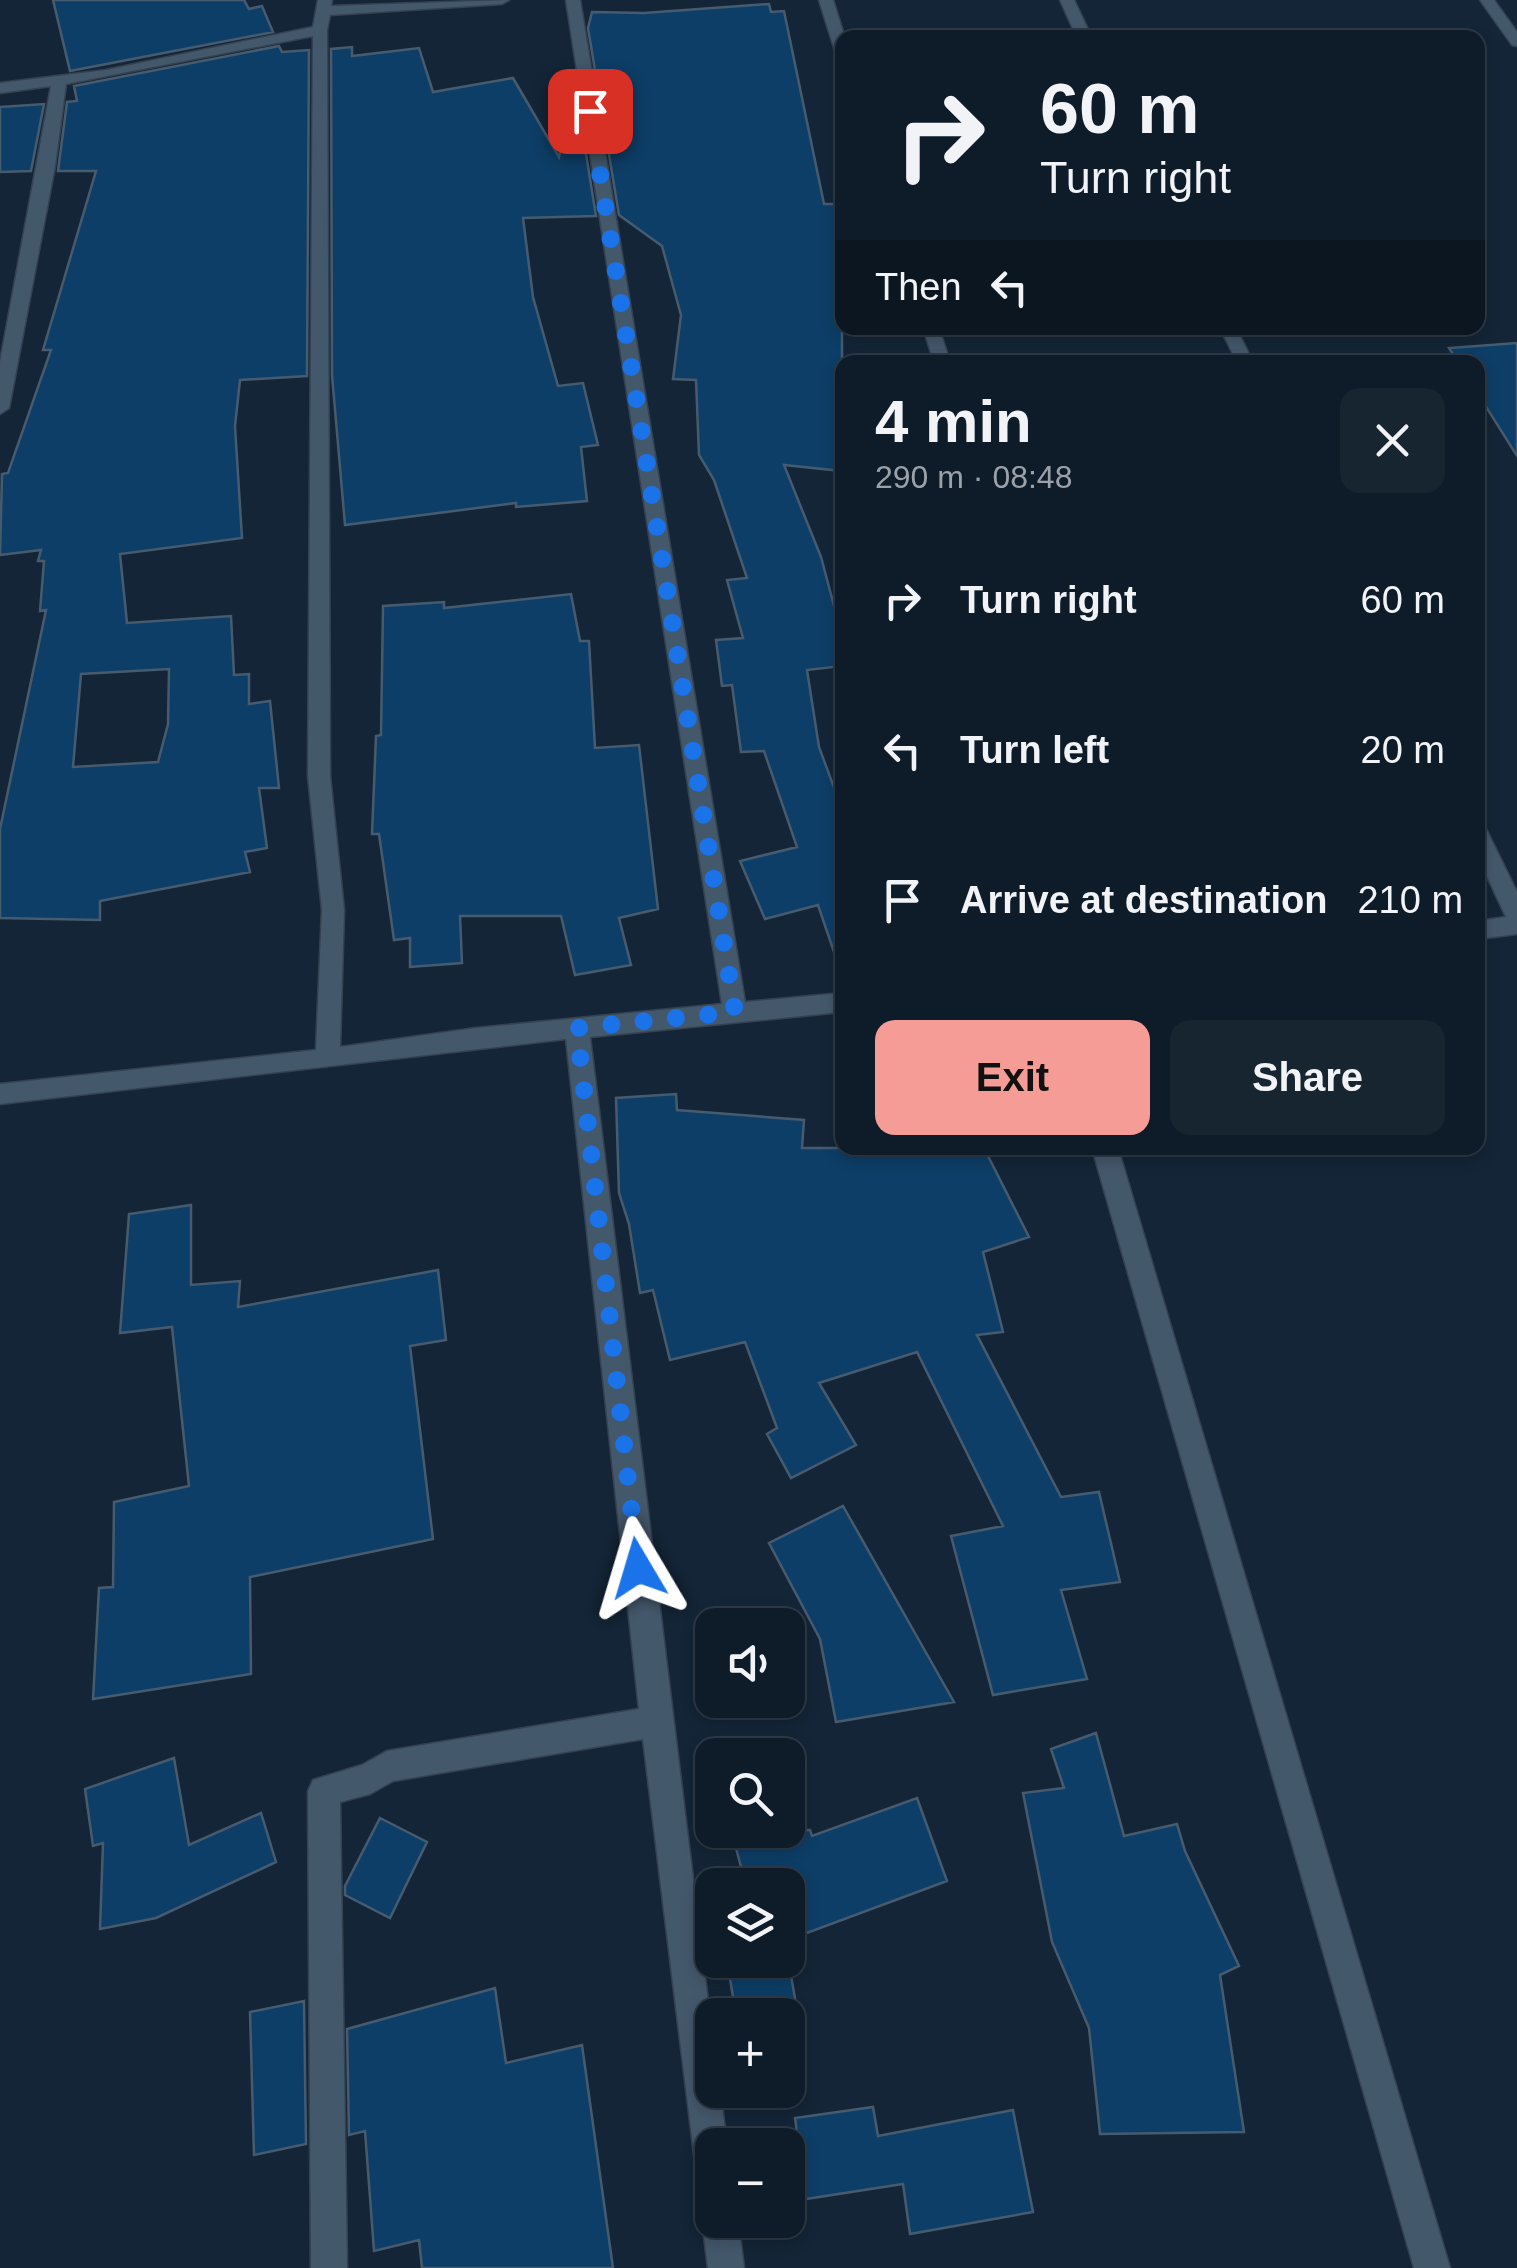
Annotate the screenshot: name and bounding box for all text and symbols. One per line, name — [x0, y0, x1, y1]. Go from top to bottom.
pin — [548, 69, 633, 154]
icon: right — [875, 70, 1005, 200]
text: 60 m — [1040, 70, 1200, 148]
icon: arrive — [563, 84, 618, 139]
text: Turn right — [1040, 152, 1231, 203]
icon: left — [982, 260, 1037, 315]
text: Then — [875, 266, 962, 308]
text: 4 min — [875, 388, 1032, 455]
button: close — [1340, 388, 1445, 493]
text: 290 m · 08:48 — [875, 459, 1072, 495]
icon: right — [875, 573, 930, 628]
text: Turn right — [960, 579, 1137, 621]
text: 60 m — [1361, 579, 1445, 621]
icon: left — [875, 723, 930, 778]
text: Turn left — [960, 729, 1109, 771]
text: 20 m — [1361, 729, 1445, 771]
icon: arrive — [875, 873, 930, 928]
text: Arrive at destination — [960, 879, 1327, 921]
text: 210 m — [1357, 879, 1463, 921]
button: Exit — [875, 1020, 1150, 1135]
button: Share — [1170, 1020, 1445, 1135]
position arrow — [586, 1516, 690, 1620]
map controls — [695, 1608, 805, 2238]
button: sound — [695, 1608, 805, 1718]
button: search — [695, 1738, 805, 1848]
button: layers — [695, 1868, 805, 1978]
button: + — [695, 1998, 805, 2108]
button: − — [695, 2128, 805, 2238]

